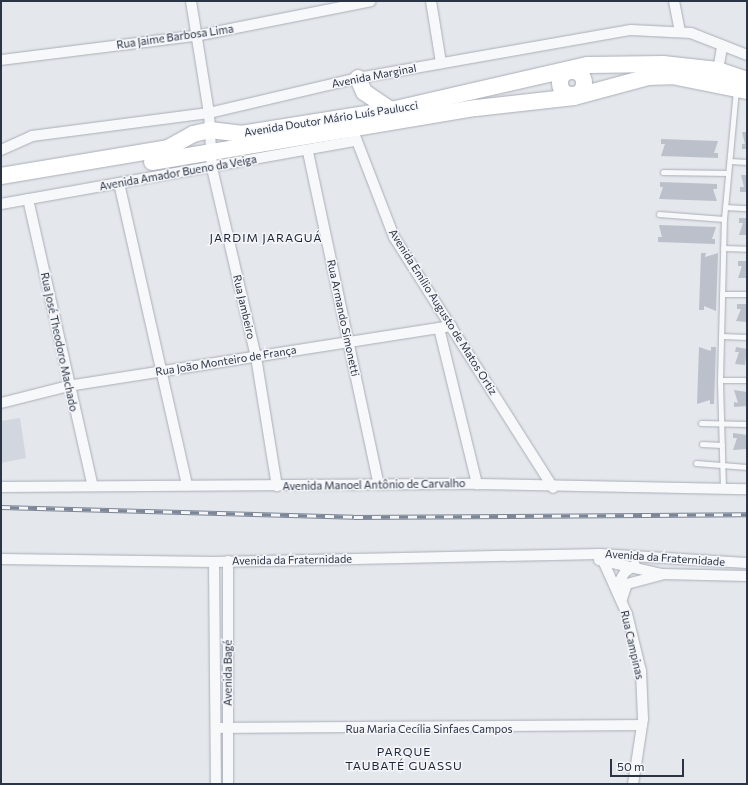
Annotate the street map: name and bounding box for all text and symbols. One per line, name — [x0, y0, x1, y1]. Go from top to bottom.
street label: Rua Jaime Barbosa Lima — [116, 22, 234, 52]
street label: Avenida Marginal — [331, 61, 417, 91]
street label: Avenida Doutor Mário Luís Paulucci — [243, 99, 419, 139]
street label: Avenida Amador Bueno da Veiga — [98, 153, 258, 193]
street label: Avenida Emílio Augusto de Matos Ortiz — [386, 226, 500, 398]
district label: JARDIM JARAGUÁ — [209, 231, 323, 245]
street label: Rua Armando Simonetti — [324, 258, 362, 378]
street label: Rua José Theodoro Machado — [38, 271, 80, 413]
street label: Rua Jambeiro — [230, 273, 258, 341]
street label: Rua João Monteiro de França — [154, 343, 298, 379]
street label: Avenida Manoel Antônio de Carvalho — [282, 477, 466, 493]
street label: Avenida da Fraternidade — [605, 547, 725, 569]
street label: Avenida da Fraternidade — [232, 552, 352, 568]
street label: Rua Campinas — [618, 609, 646, 681]
street label: Avenida Bagé — [221, 640, 235, 706]
street label: Rua Maria Cecília Sinfaes Campos — [345, 722, 513, 736]
district label: PARQUE TAUBATÉ GUASSU — [345, 745, 463, 773]
scale bar — [612, 751, 686, 777]
text: 50 m — [617, 759, 645, 773]

